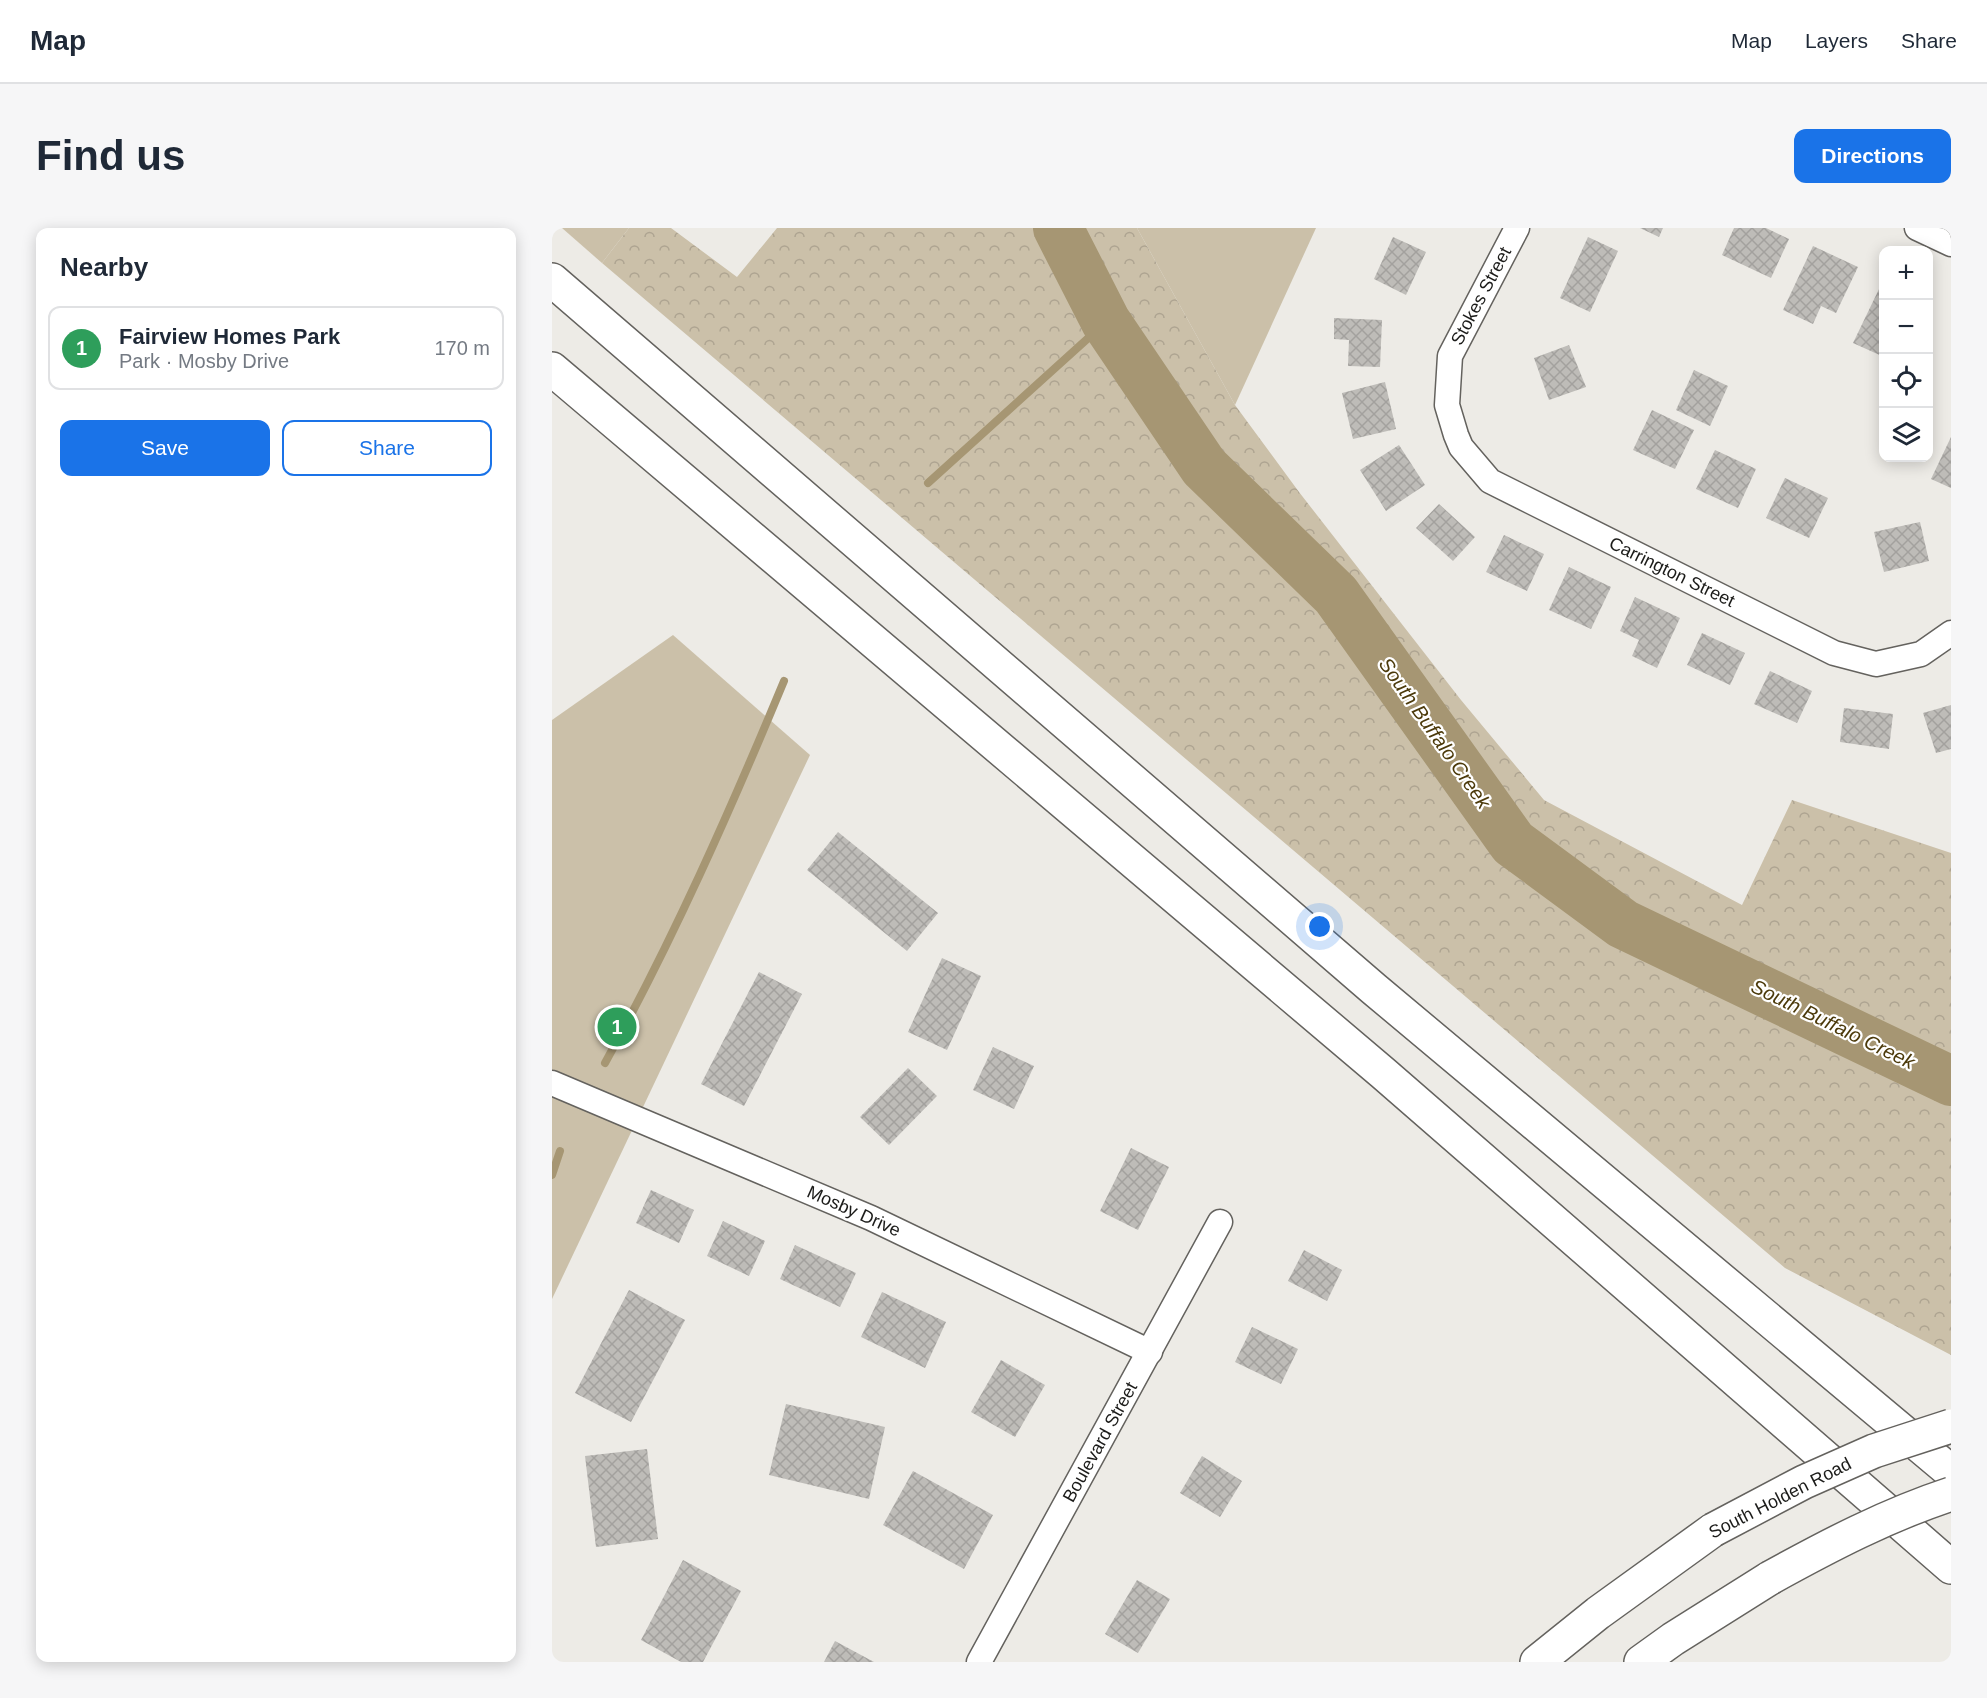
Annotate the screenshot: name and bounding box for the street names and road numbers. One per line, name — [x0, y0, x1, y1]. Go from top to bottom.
street label: Stokes Street — [1447, 244, 1515, 348]
street label: Carrington Street — [1606, 533, 1738, 611]
street label: Mosby Drive — [804, 1182, 904, 1240]
street label: Boulevard Street — [1059, 1379, 1141, 1505]
street label: South Holden Road — [1705, 1453, 1855, 1543]

